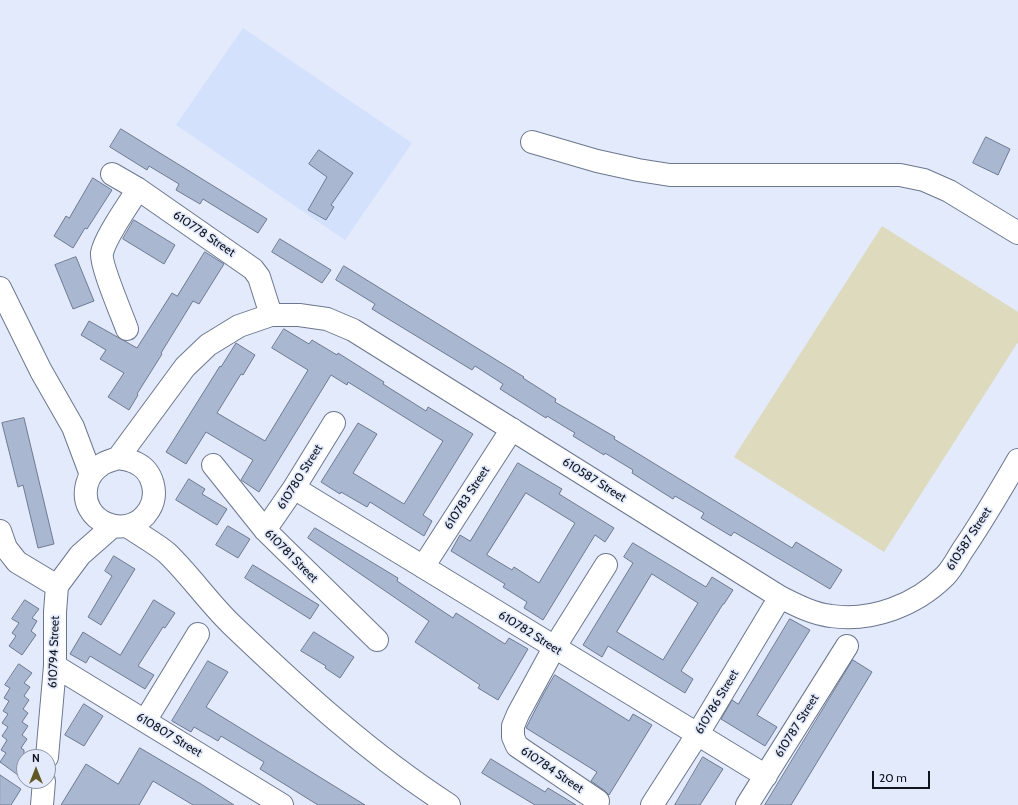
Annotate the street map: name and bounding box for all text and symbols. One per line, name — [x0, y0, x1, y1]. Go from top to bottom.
street label: 610778 Street — [170, 208, 238, 260]
street label: 610780 Street — [274, 442, 326, 512]
street label: 610587 Street — [560, 455, 628, 505]
street label: 610783 Street — [441, 464, 493, 532]
street label: 610587 Street — [943, 505, 995, 573]
street label: 610781 Street — [261, 526, 321, 586]
street label: 610782 Street — [496, 608, 564, 658]
street label: 610794 Street — [46, 616, 62, 688]
street label: 610786 Street — [692, 667, 742, 737]
street label: 610787 Street — [772, 692, 822, 760]
street label: 610807 Street — [134, 710, 204, 760]
street label: 610784 Street — [518, 744, 586, 796]
north arrow — [16, 749, 56, 789]
text: N — [32, 751, 40, 765]
scale bar — [874, 763, 932, 789]
text: 20 m — [879, 770, 907, 785]

